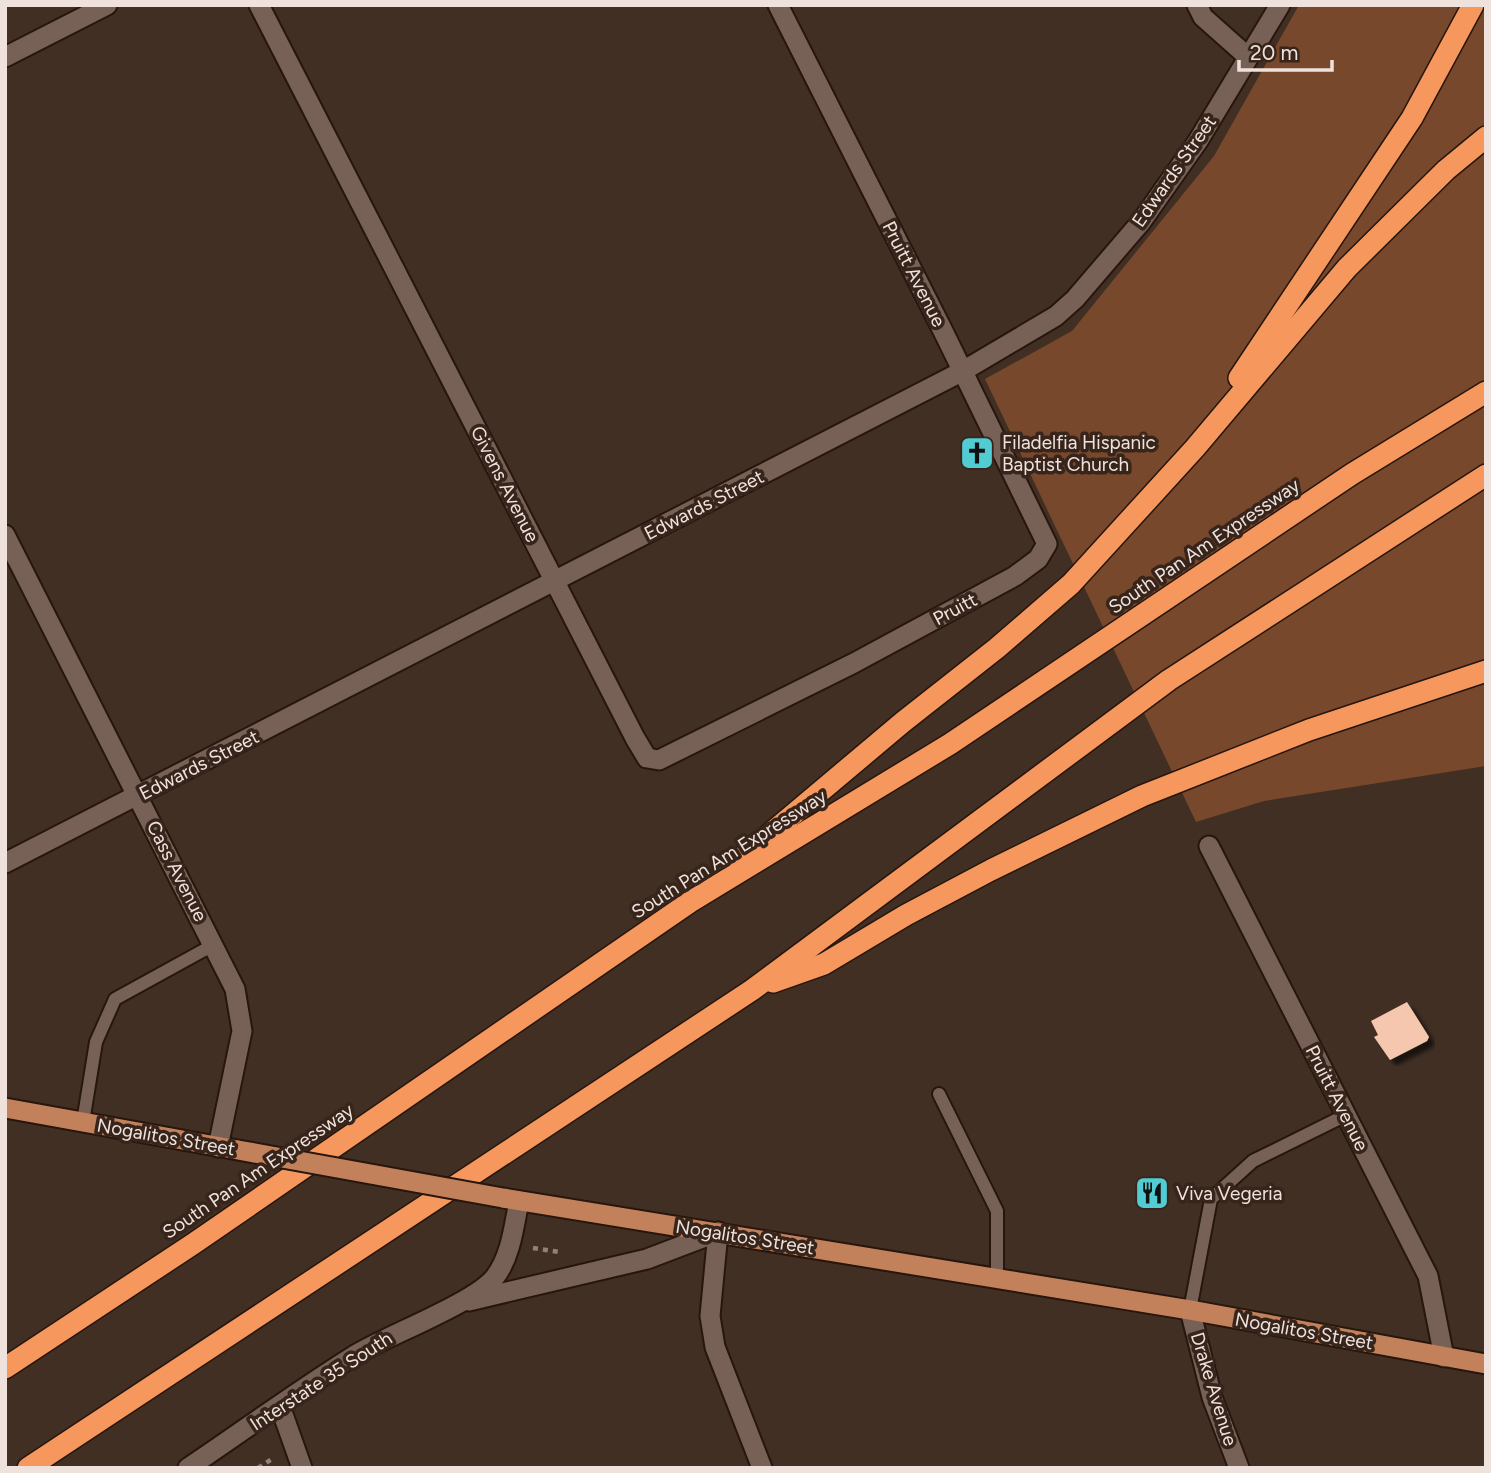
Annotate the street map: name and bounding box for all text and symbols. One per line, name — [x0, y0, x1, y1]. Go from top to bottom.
scale bar — [1239, 28, 1332, 72]
text: 20 m — [1250, 40, 1298, 65]
street label: Edwards Street — [1127, 111, 1221, 231]
street label: Pruitt Avenue — [877, 217, 951, 331]
street label: Givens Avenue — [466, 422, 544, 546]
place label: Filadelfia Hispanic Baptist Church — [1002, 431, 1156, 476]
church icon: Filadelfia Hispanic Baptist Church — [958, 434, 996, 472]
street label: Edwards Street — [640, 465, 768, 545]
street label: South Pan Am Expressway — [1104, 473, 1304, 619]
street label: Pruitt — [929, 588, 981, 630]
street label: Edwards Street — [135, 725, 263, 805]
street label: South Pan Am Expressway — [627, 784, 831, 924]
street label: Cass Avenue — [142, 817, 212, 925]
street label: Pruitt Avenue — [1300, 1041, 1374, 1155]
street label: South Pan Am Expressway — [158, 1098, 358, 1244]
street label: Nogalitos Street — [95, 1114, 237, 1160]
restaurant icon: Viva Vegeria — [1133, 1174, 1171, 1212]
place label: Viva Vegeria — [1176, 1182, 1282, 1205]
street label: Nogalitos Street — [674, 1215, 816, 1259]
street label: Nogalitos Street — [1233, 1308, 1375, 1354]
street label: Interstate 35 South — [246, 1327, 396, 1435]
street label: Drake Avenue — [1186, 1329, 1242, 1449]

